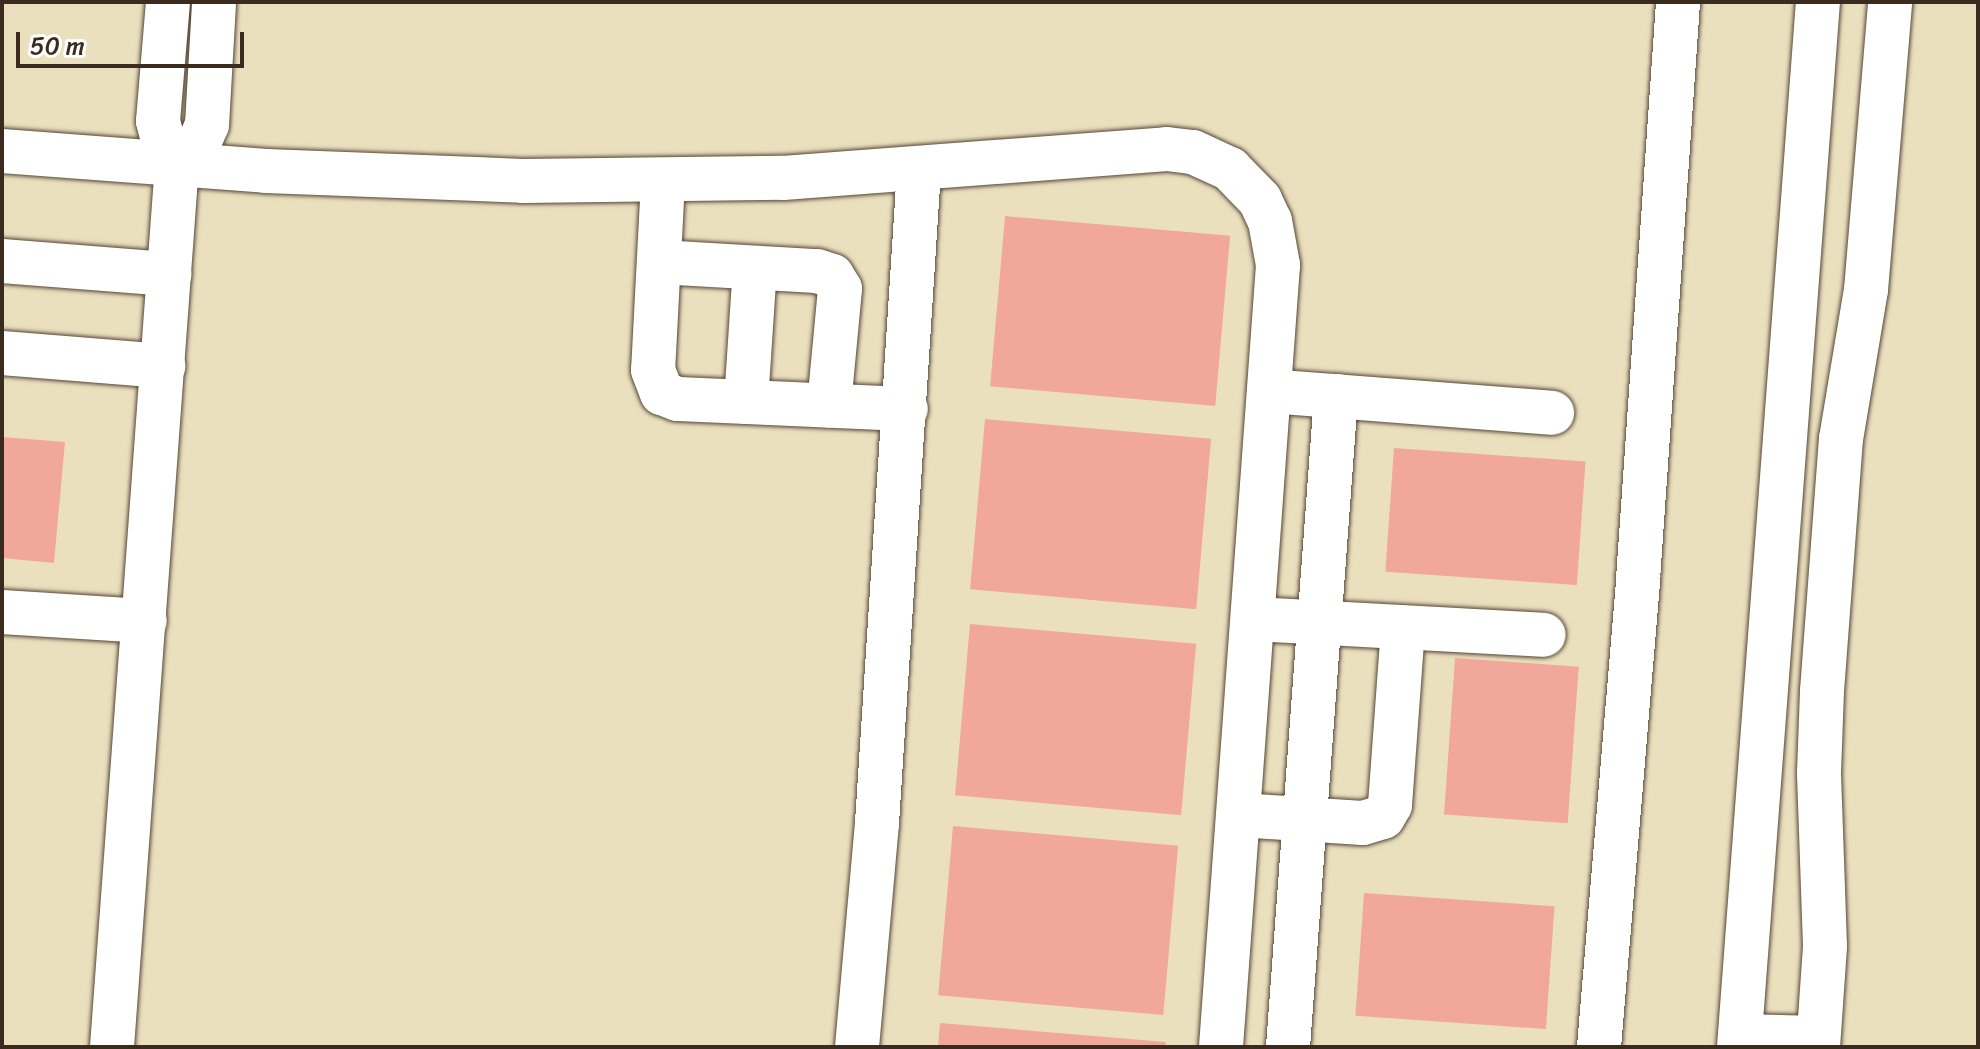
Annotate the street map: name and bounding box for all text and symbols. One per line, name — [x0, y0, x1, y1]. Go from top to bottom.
scale bar — [20, 16, 248, 66]
text: 50 m — [30, 25, 85, 67]

